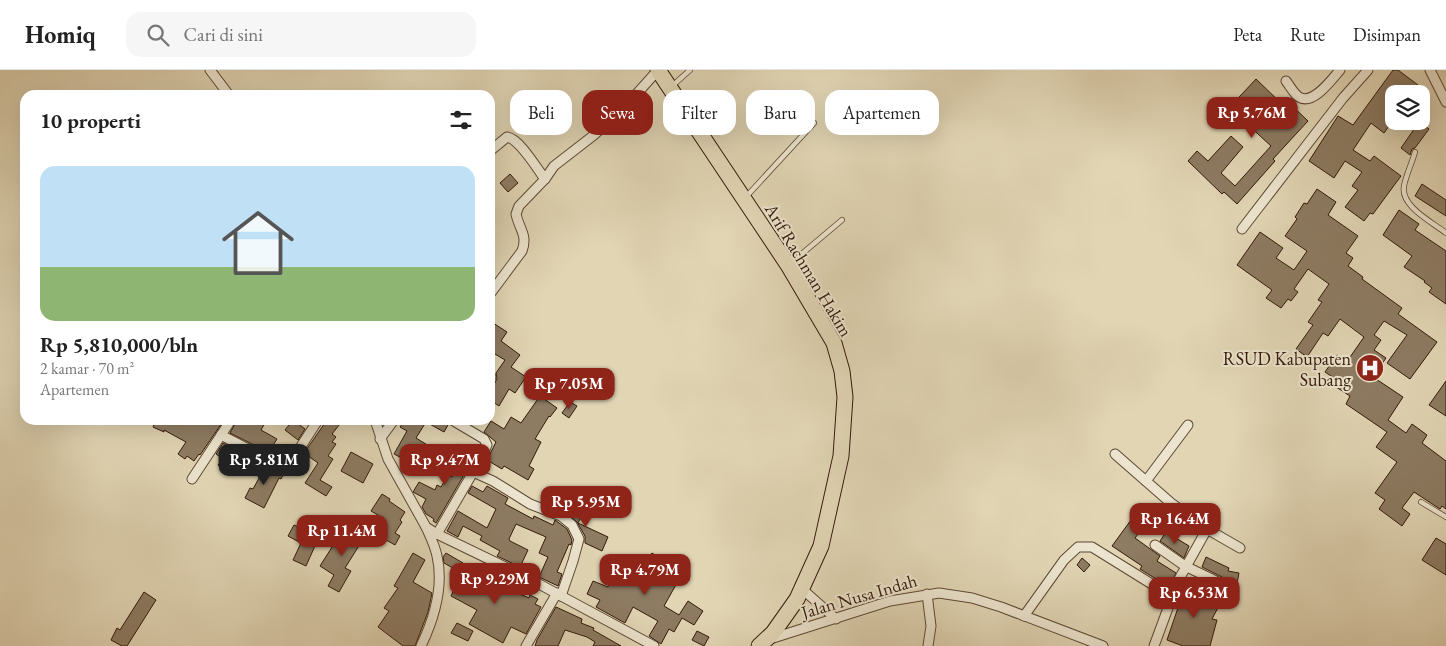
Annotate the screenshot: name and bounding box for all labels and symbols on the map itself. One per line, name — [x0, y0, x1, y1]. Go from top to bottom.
pin: Rp 5.76M — [1200, 97, 1304, 139]
street label: Arif Rachman Hakim — [760, 198, 858, 341]
place label: RSUD Kabupaten Subang — [1223, 347, 1351, 391]
hospital icon: RSUD Kabupaten Subang — [1355, 353, 1385, 383]
pin: Rp 7.05M — [517, 368, 621, 410]
pin: Rp 5.81M — [212, 444, 316, 486]
pin: Rp 9.47M — [393, 444, 497, 486]
pin: Rp 5.95M — [534, 486, 638, 528]
pin: Rp 16.4M — [1123, 502, 1227, 545]
pin: Rp 11.4M — [290, 514, 394, 557]
pin: Rp 4.79M — [593, 554, 697, 596]
pin: Rp 9.29M — [443, 562, 547, 605]
street label: Jalan Nusa Indah — [797, 568, 920, 624]
pin: Rp 6.53M — [1142, 576, 1246, 619]

